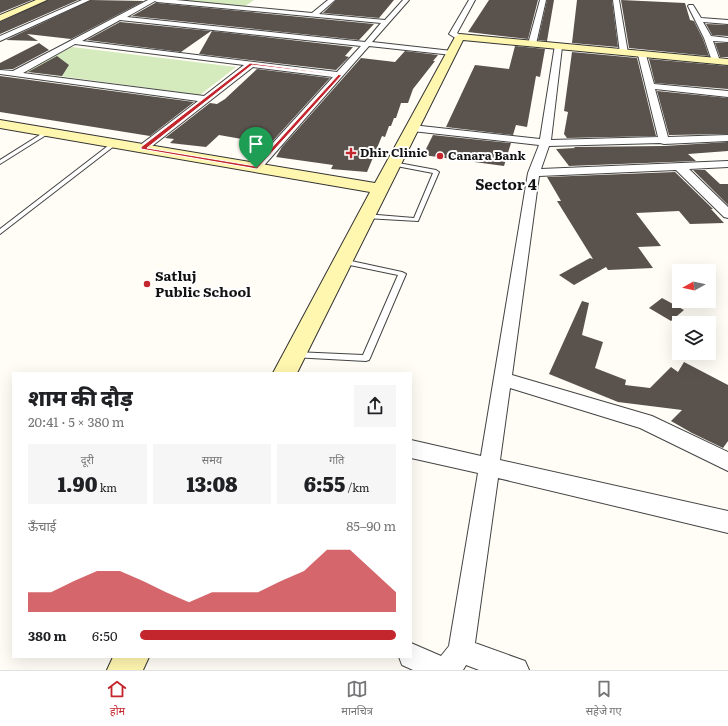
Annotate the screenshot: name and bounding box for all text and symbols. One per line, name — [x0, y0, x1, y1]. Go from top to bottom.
pin — [239, 127, 273, 168]
icon: arrive — [245, 133, 267, 155]
place label: Dhir Clinic — [360, 143, 428, 161]
place label: Canara Bank — [448, 146, 527, 164]
marker: Dhir Clinic — [345, 147, 357, 159]
marker: Canara Bank — [435, 151, 445, 161]
district label: Sector 4 — [475, 172, 537, 195]
north arrow — [672, 264, 716, 308]
map controls — [672, 264, 716, 360]
place label: Satluj Public School — [155, 265, 251, 301]
marker: Satluj Public School — [142, 279, 152, 289]
button: layers — [672, 316, 716, 360]
text: शाम की दौड़ — [28, 380, 133, 413]
button: share — [354, 385, 396, 427]
text: 20:41 · 5 × 380 m — [28, 412, 124, 431]
text: दूरी — [81, 451, 94, 467]
text: समय — [202, 451, 222, 467]
text: गति — [329, 451, 344, 467]
text: 1.90 — [58, 468, 97, 498]
text: 13:08 — [186, 468, 238, 498]
text: 6:55 — [304, 468, 345, 498]
text: km — [97, 479, 117, 495]
text: /km — [345, 479, 369, 495]
text: ऊँचाई — [28, 516, 56, 535]
text: 85–90 m — [346, 516, 396, 535]
text: 380 m — [28, 626, 66, 645]
text: 6:50 — [92, 626, 117, 645]
tab: होम — [106, 678, 128, 719]
tab: मानचित्र — [341, 678, 373, 719]
tab: सहेजे गए — [586, 678, 622, 719]

